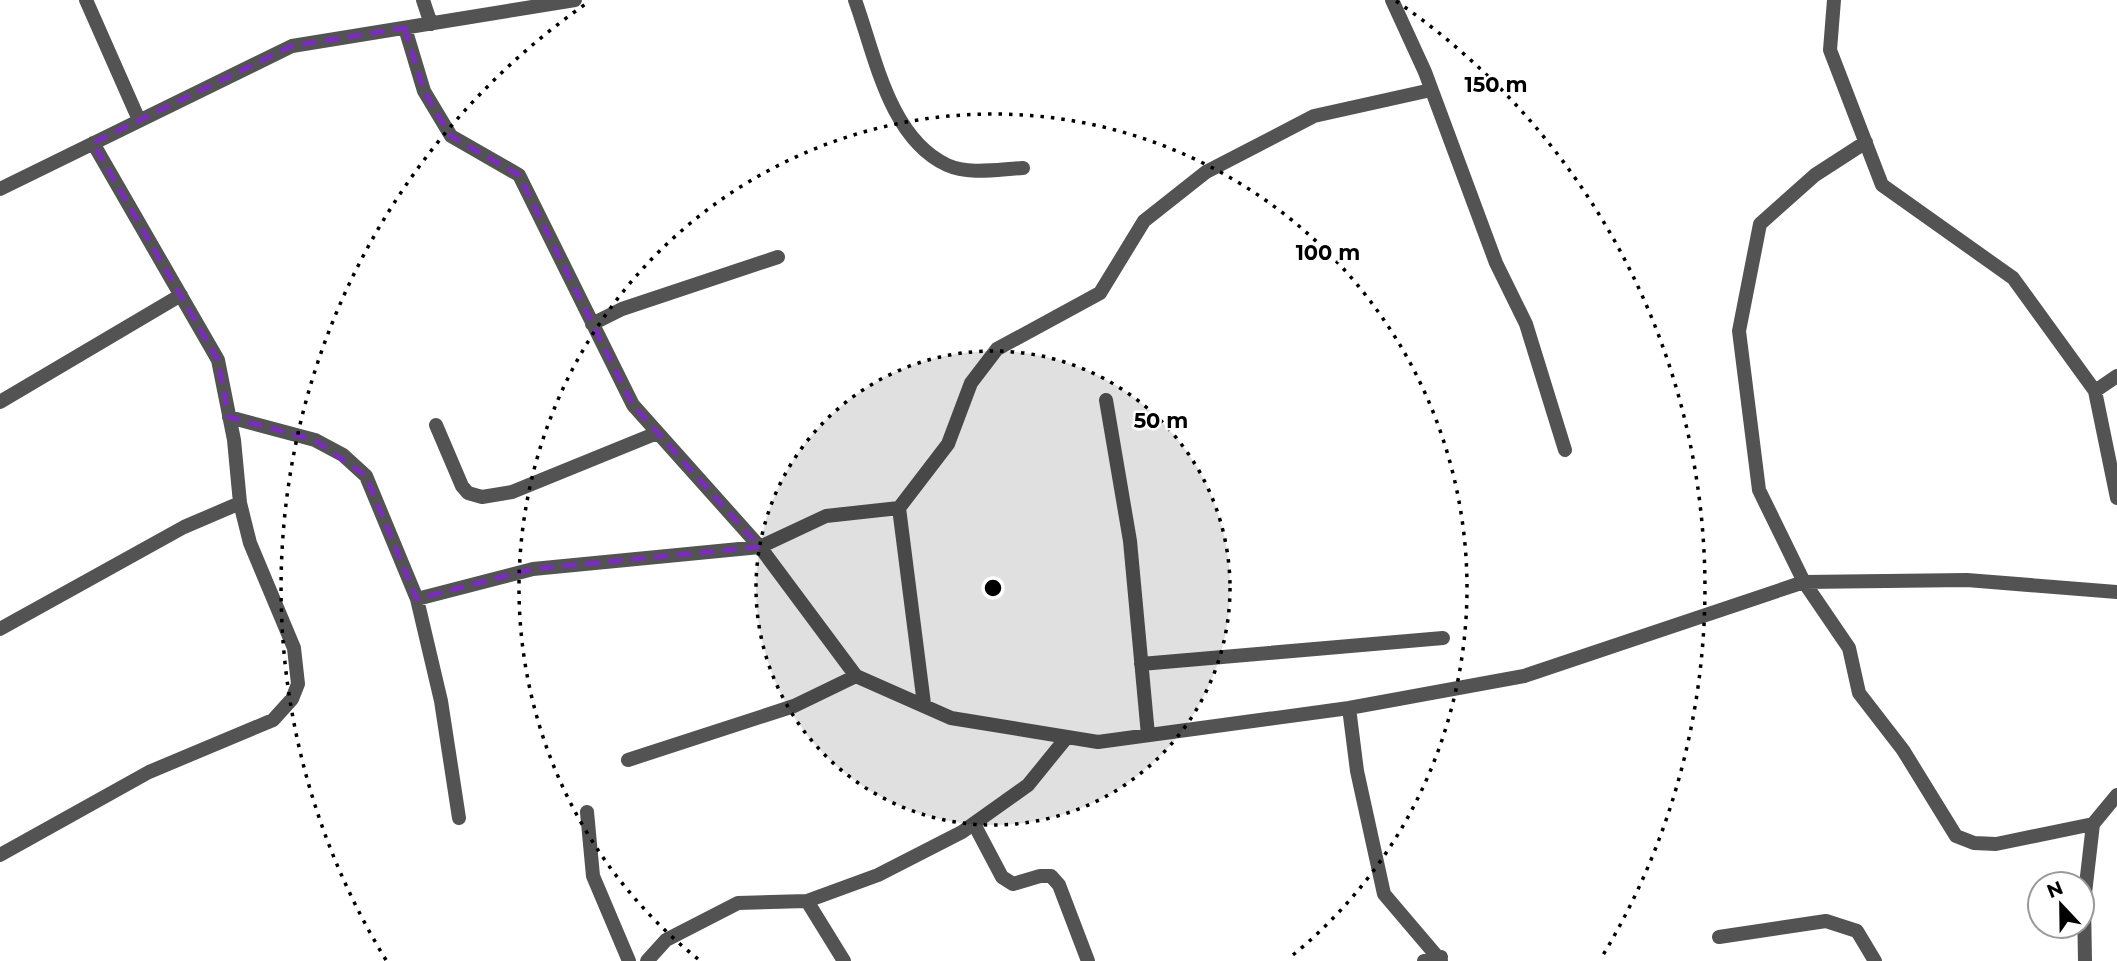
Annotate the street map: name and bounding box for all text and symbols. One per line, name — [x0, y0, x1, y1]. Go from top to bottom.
text: 150 m — [1465, 72, 1527, 97]
text: 100 m — [1296, 240, 1360, 265]
text: 50 m — [1134, 408, 1188, 433]
centre of rings — [981, 576, 1005, 600]
north arrow — [2026, 870, 2096, 940]
text: N — [2043, 876, 2066, 903]

